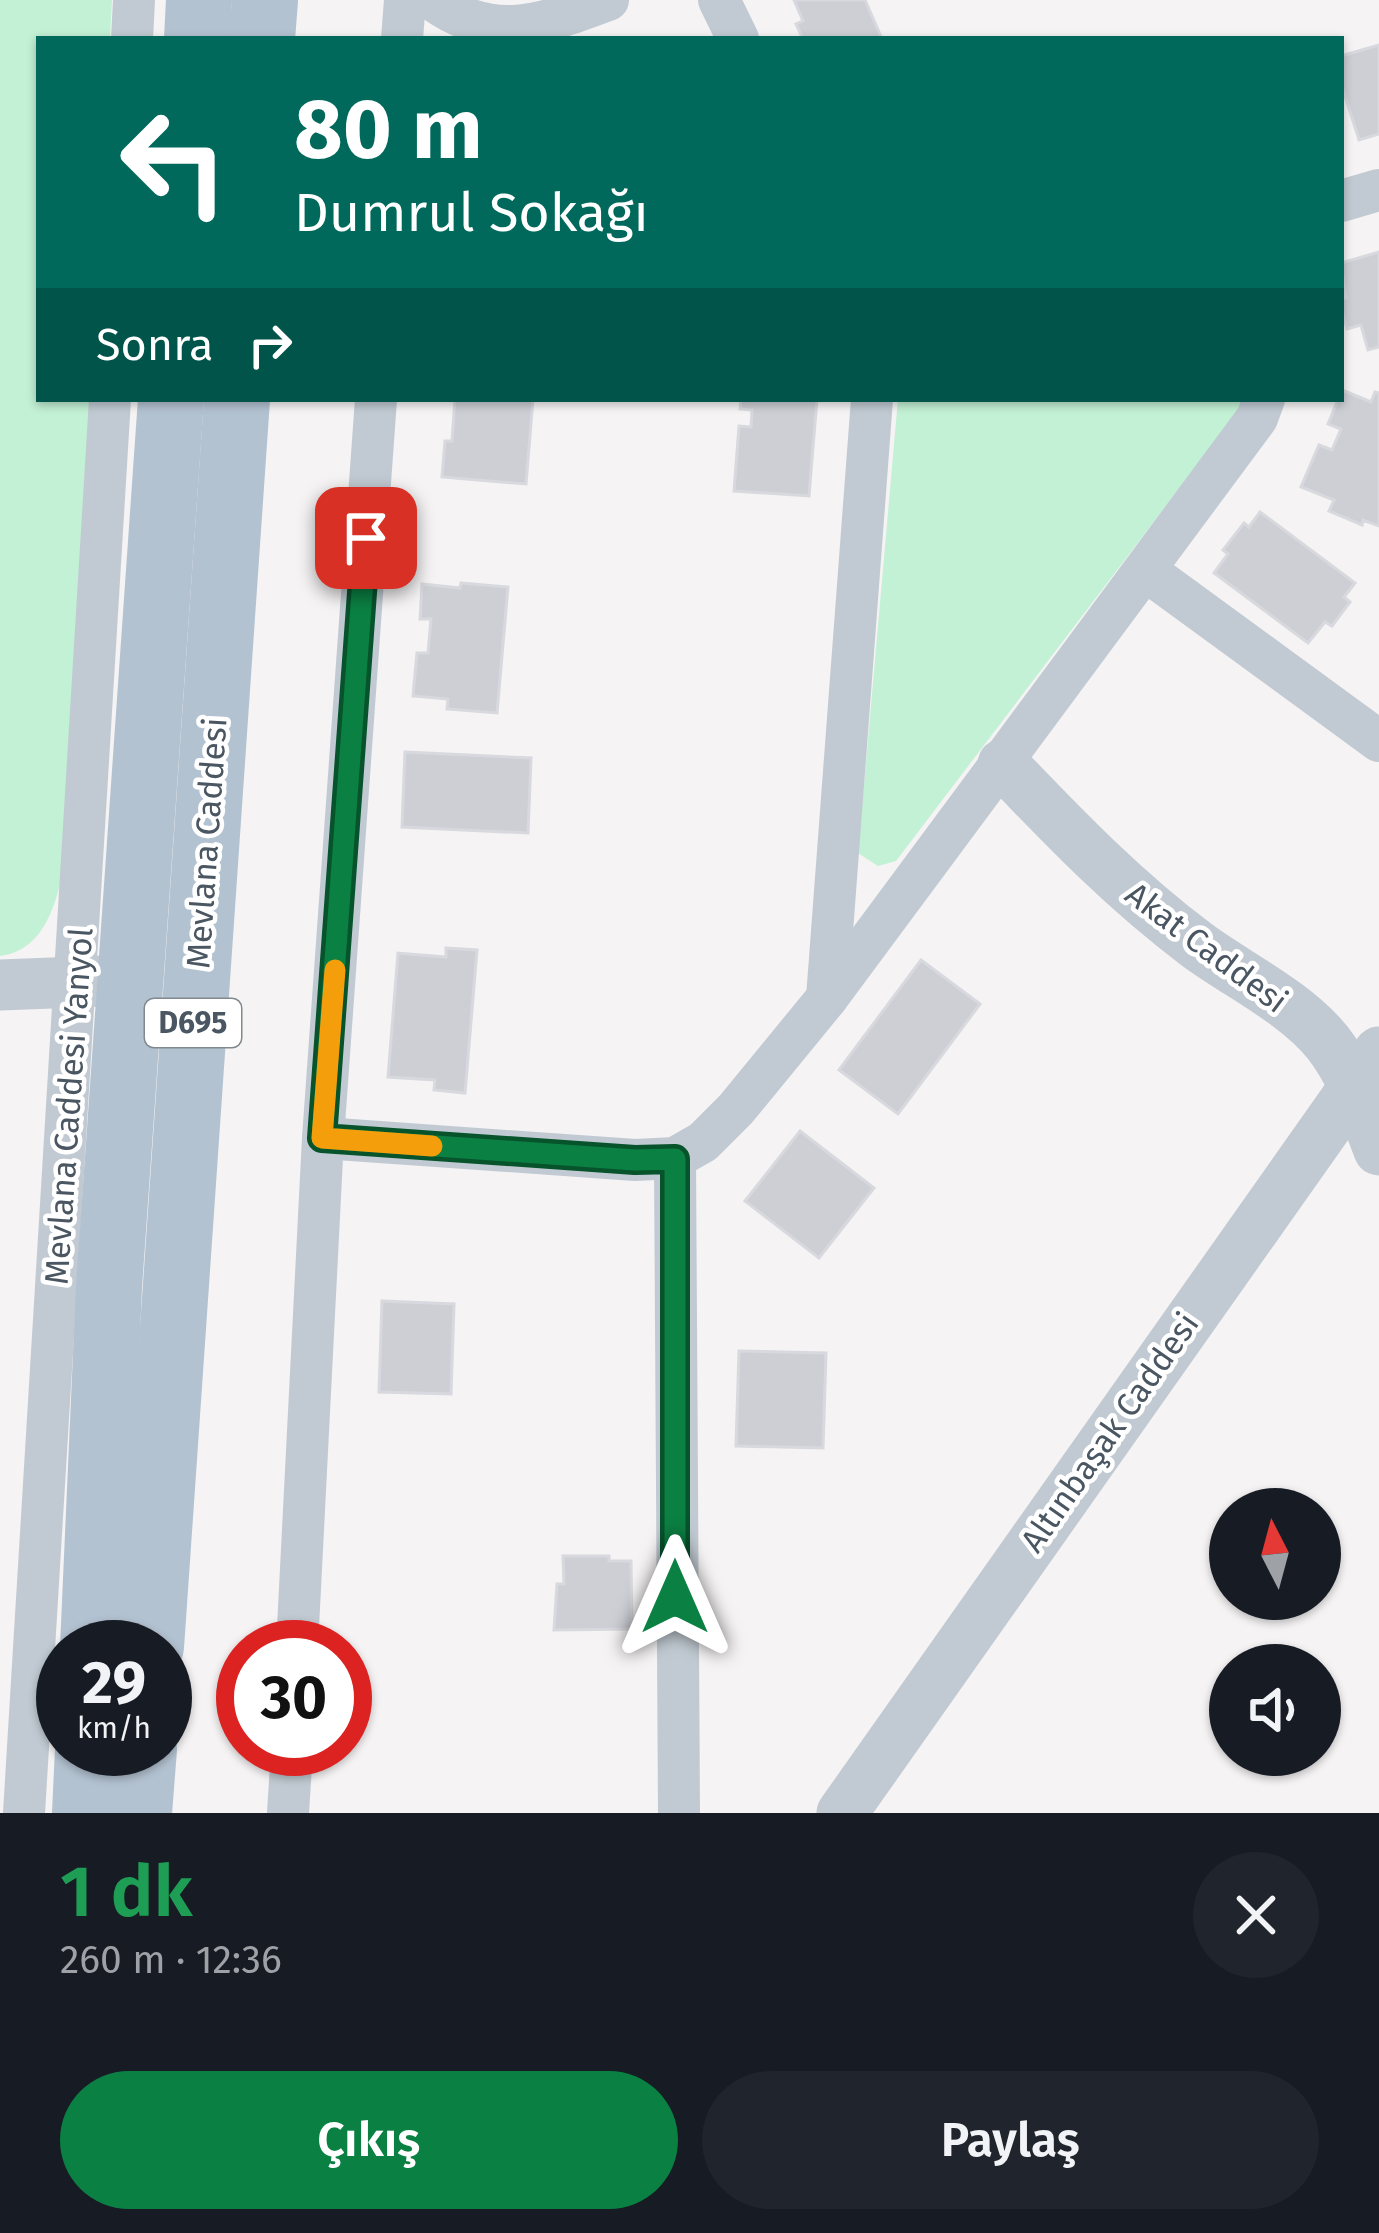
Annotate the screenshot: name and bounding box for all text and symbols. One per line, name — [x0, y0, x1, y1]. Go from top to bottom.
text: 80 m — [294, 79, 483, 180]
icon: left — [96, 84, 252, 240]
text: Dumrul Sokağı — [294, 181, 649, 245]
icon: right — [237, 312, 303, 378]
text: Sonra — [96, 318, 213, 372]
pin — [315, 487, 417, 589]
icon: arrive — [333, 505, 399, 571]
street label: Mevlana Caddesi — [178, 716, 236, 970]
street label: Akat Caddesi — [1118, 874, 1295, 1022]
street label: Mevlana Caddesi Yanyol — [37, 926, 101, 1286]
road number: D695 — [145, 999, 241, 1047]
street label: Altınbaşak Caddesi — [1012, 1305, 1207, 1560]
north arrow — [1209, 1488, 1341, 1620]
map controls — [1209, 1488, 1341, 1776]
position arrow — [612, 1534, 738, 1660]
speed limit sign: 30 — [216, 1620, 372, 1776]
button: sound — [1209, 1644, 1341, 1776]
text: 29 — [82, 1647, 146, 1719]
text: km/h — [77, 1710, 151, 1746]
text: 1 dk — [60, 1849, 193, 1935]
button: close — [1193, 1852, 1319, 1978]
text: 260 m · 12:36 — [60, 1937, 282, 1983]
button: Çıkış — [60, 2071, 678, 2209]
button: Paylaş — [702, 2071, 1319, 2209]

